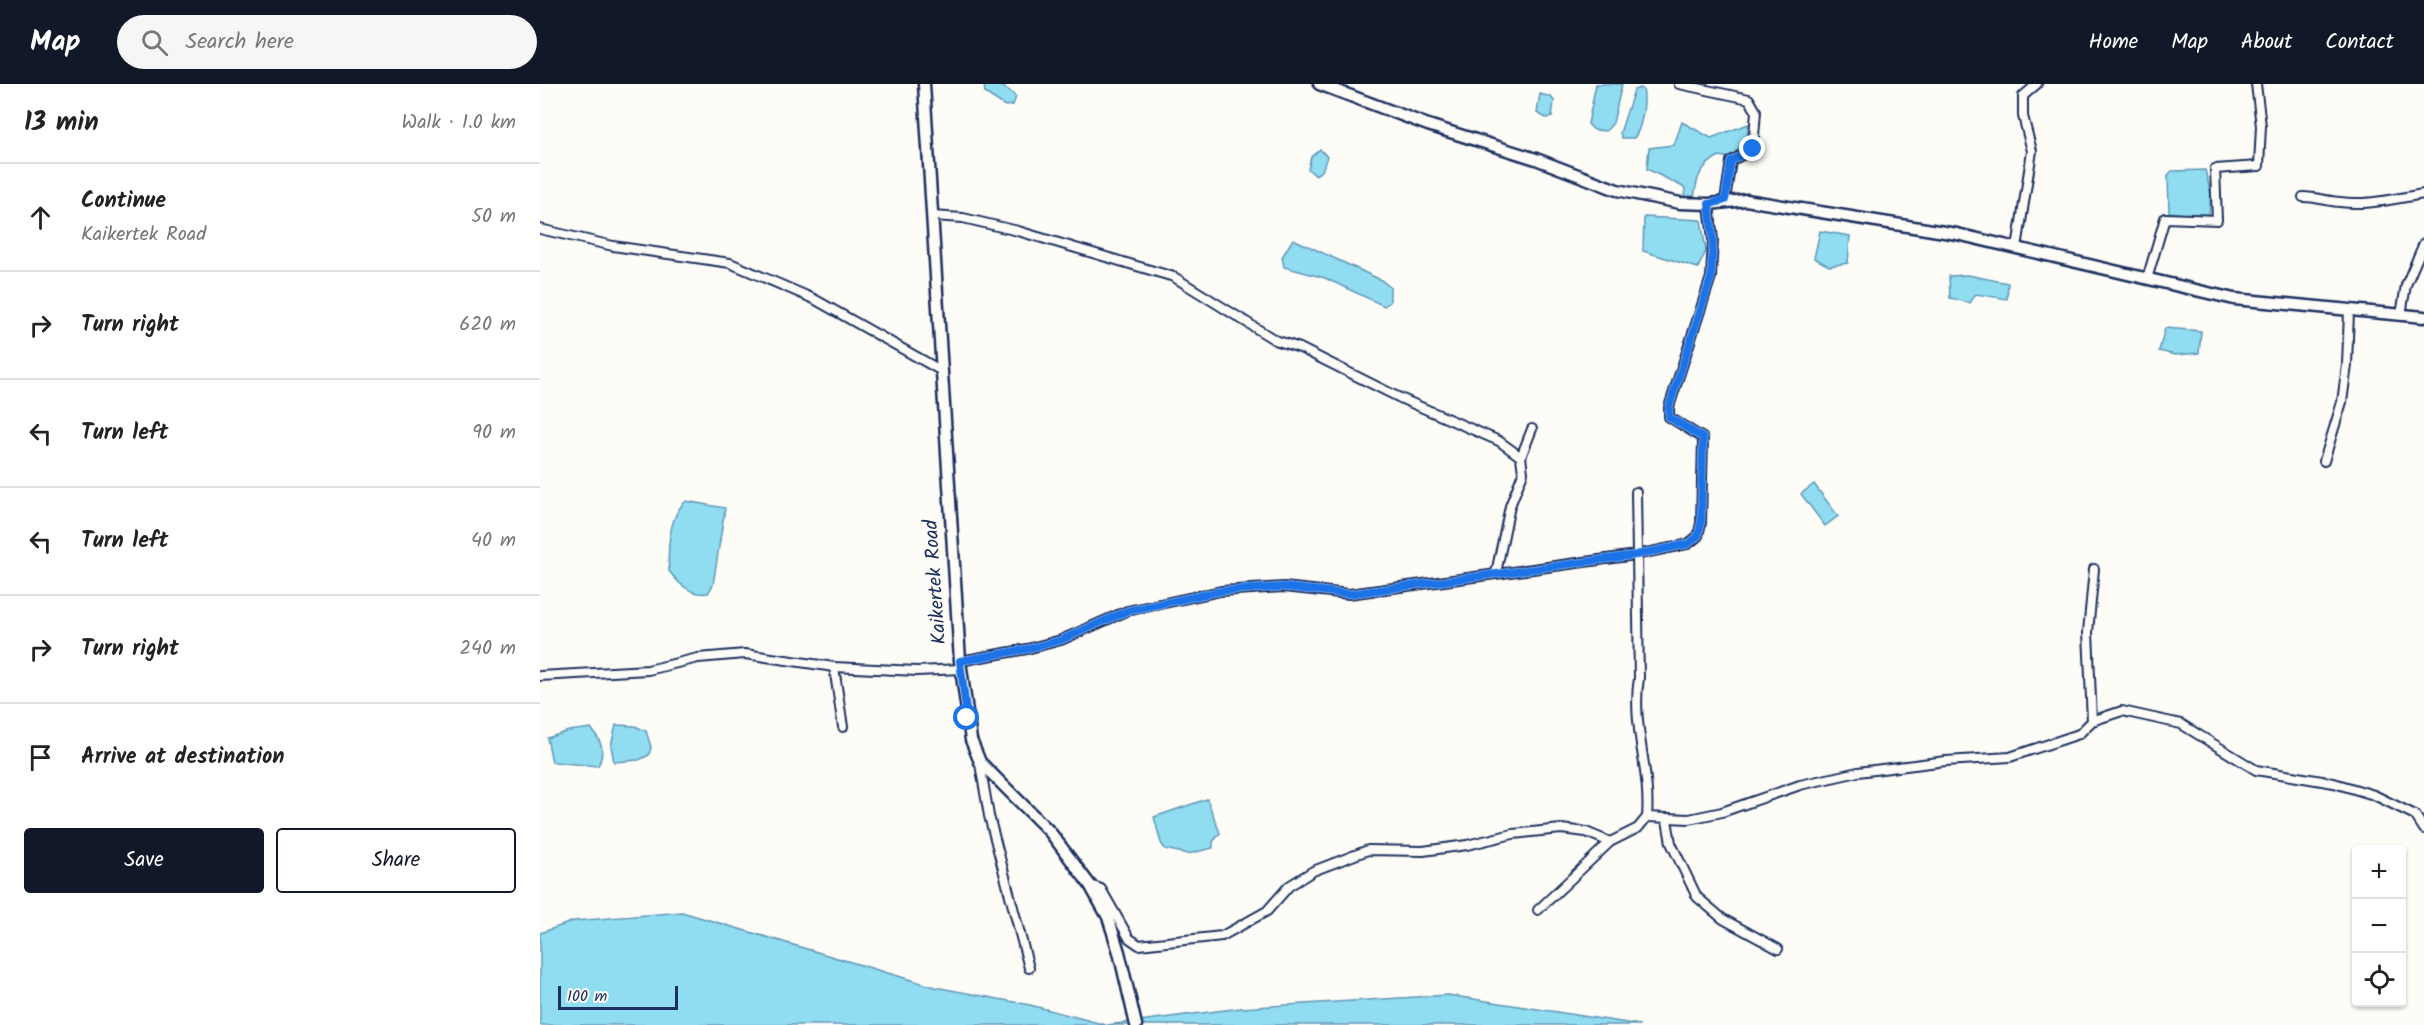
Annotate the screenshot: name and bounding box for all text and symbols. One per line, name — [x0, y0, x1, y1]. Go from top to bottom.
search box — [117, 15, 537, 69]
text: Map — [30, 20, 81, 65]
text: Search here — [186, 25, 294, 60]
icon: search — [138, 26, 171, 59]
text: Home — [2089, 26, 2138, 59]
text: Map — [2171, 26, 2208, 59]
text: About — [2241, 26, 2292, 59]
text: Contact — [2325, 26, 2394, 59]
text: 13 min — [24, 102, 99, 144]
text: Walk · 1.0 km — [402, 107, 516, 139]
route end — [1739, 135, 1765, 161]
text: Continue — [81, 184, 166, 219]
icon: ahead — [24, 201, 57, 234]
text: 50 m — [471, 201, 516, 233]
text: Kaikertek Road — [81, 219, 206, 251]
text: Turn right — [81, 308, 179, 343]
icon: right — [24, 309, 57, 342]
text: 620 m — [459, 309, 516, 341]
text: Turn left — [81, 416, 168, 451]
icon: left — [24, 417, 57, 450]
text: 90 m — [472, 417, 516, 449]
street label: Kaikertek Road — [916, 517, 956, 646]
text: Turn left — [81, 524, 168, 559]
icon: left — [24, 525, 57, 558]
text: 40 m — [471, 525, 516, 557]
text: Turn right — [81, 632, 179, 667]
icon: right — [24, 633, 57, 666]
text: 240 m — [459, 633, 516, 665]
route start — [953, 704, 979, 730]
text: Arrive at destination — [81, 740, 284, 775]
icon: arrive — [24, 741, 57, 774]
button: Save — [24, 828, 264, 893]
button: Share — [276, 828, 516, 893]
map controls — [2352, 845, 2406, 1007]
button: + — [2352, 845, 2406, 899]
button: − — [2352, 899, 2406, 953]
button: locate — [2352, 953, 2406, 1007]
scale bar — [558, 983, 678, 1010]
text: 100 m — [567, 984, 607, 1009]

